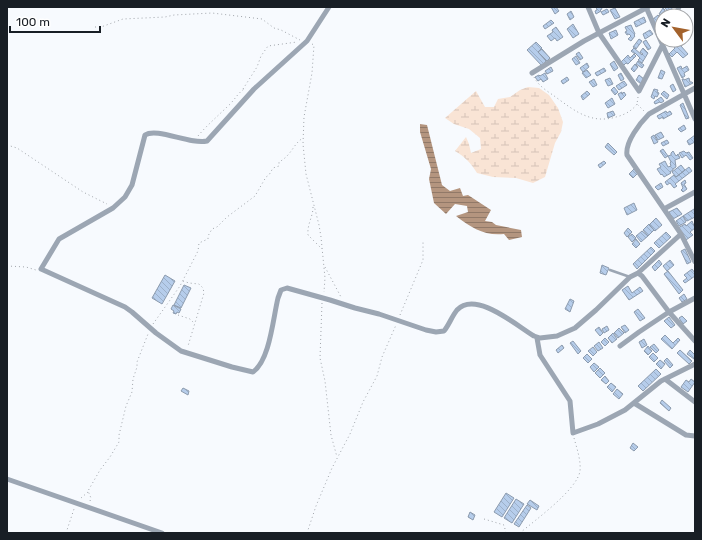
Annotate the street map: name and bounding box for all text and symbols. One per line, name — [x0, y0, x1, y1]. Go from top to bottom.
scale bar — [10, 8, 100, 34]
north arrow — [654, 8, 694, 48]
text: 100 m — [16, 15, 50, 29]
text: N — [658, 16, 674, 30]

